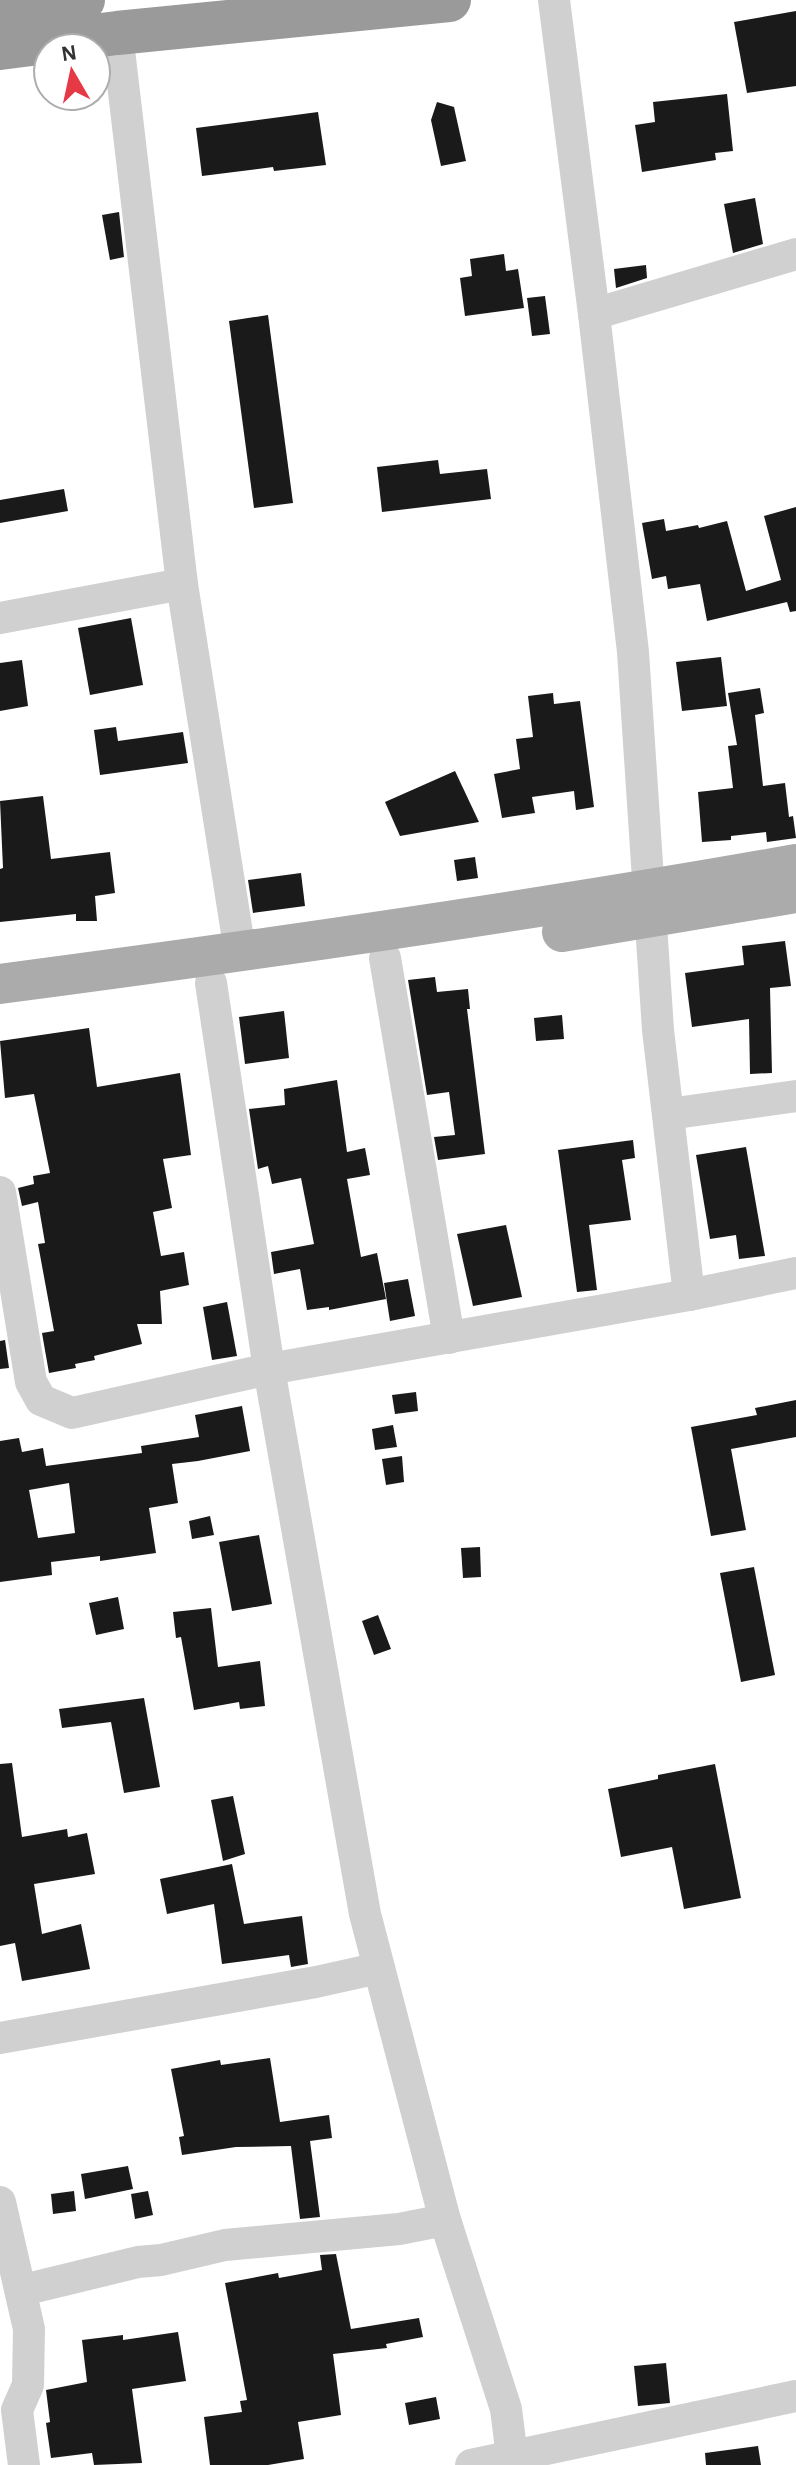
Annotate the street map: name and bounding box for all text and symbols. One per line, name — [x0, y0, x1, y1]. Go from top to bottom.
north arrow — [32, 32, 112, 112]
text: N — [60, 41, 78, 65]

